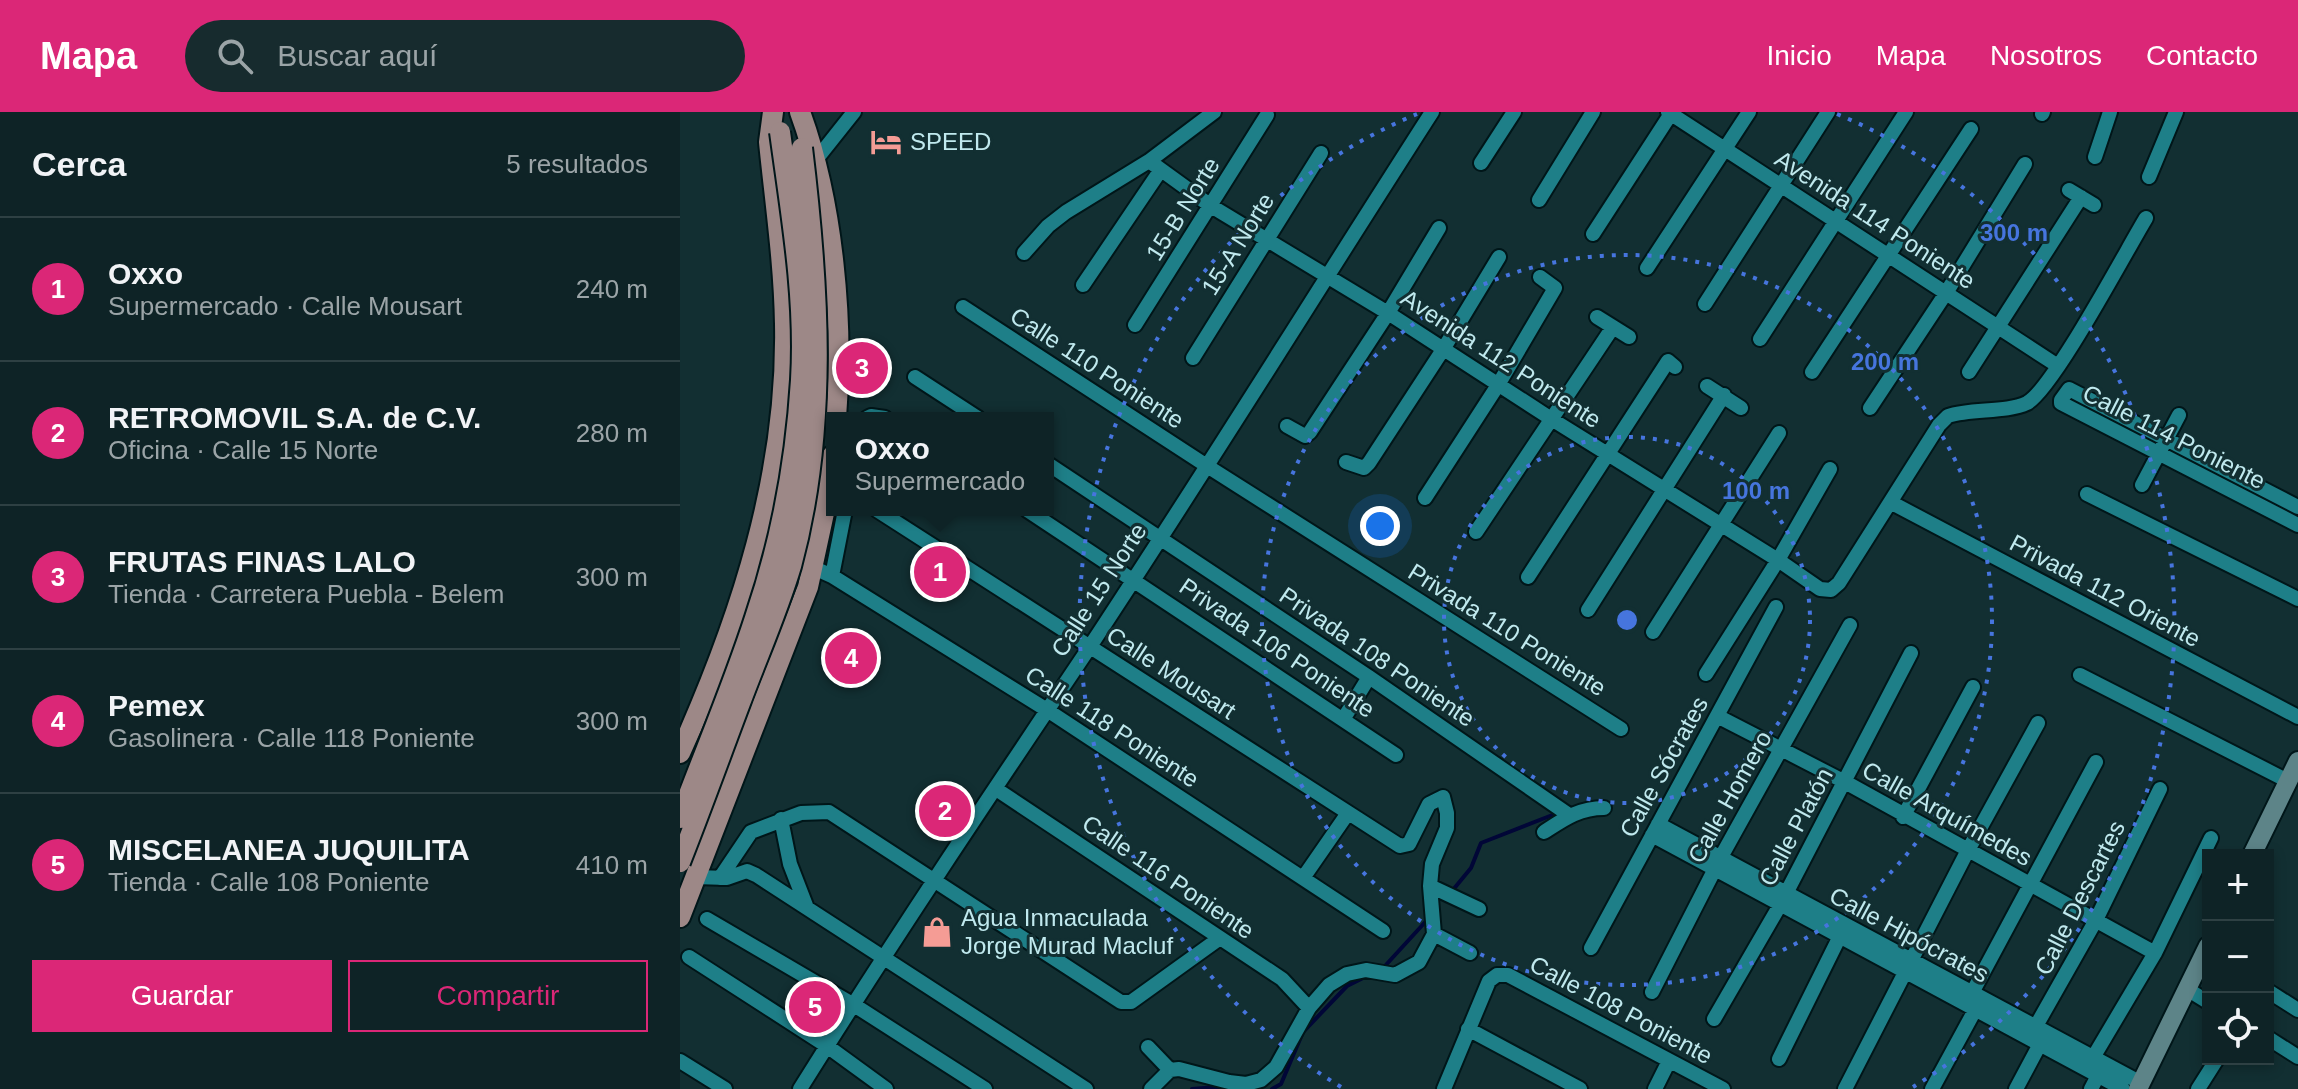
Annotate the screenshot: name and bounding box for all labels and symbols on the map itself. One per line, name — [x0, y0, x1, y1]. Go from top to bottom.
hotel icon: SPEED — [869, 125, 903, 159]
place label: SPEED — [910, 128, 991, 155]
street label: Avenida 114 Poniente — [1770, 145, 1980, 294]
street label: 15-B Norte — [1140, 152, 1225, 265]
street label: 15-A Norte — [1196, 188, 1279, 300]
text: 300 m — [1980, 219, 2048, 246]
street label: Avenida 112 Poniente — [1396, 284, 1606, 433]
street label: Calle 110 Poniente — [1006, 302, 1189, 434]
pin: 3 — [836, 338, 888, 398]
text: 200 m — [1851, 348, 1919, 375]
street label: Calle 114 Poniente — [2079, 379, 2270, 494]
text: 100 m — [1722, 477, 1790, 504]
your location — [1360, 506, 1400, 546]
street label: Calle 15 Norte — [1045, 518, 1152, 661]
street label: Privada 112 Oriente — [2005, 529, 2205, 652]
pin: 1 — [914, 542, 966, 602]
street label: Privada 110 Poniente — [1404, 558, 1611, 701]
street label: Privada 106 Poniente — [1175, 572, 1380, 723]
street label: Privada 108 Poniente — [1275, 581, 1480, 732]
centre of rings — [1613, 606, 1641, 634]
street label: Calle Mousart — [1102, 621, 1241, 724]
pin: 4 — [825, 628, 877, 688]
street label: Calle 118 Poniente — [1021, 661, 1204, 793]
street label: Calle Sócrates — [1614, 692, 1713, 842]
street label: Calle Homero — [1682, 726, 1777, 867]
street label: Calle Arquímedes — [1858, 756, 2037, 871]
street label: Calle Platón — [1753, 763, 1838, 890]
pin: 2 — [919, 781, 971, 841]
street label: Calle 116 Poniente — [1077, 809, 1259, 944]
street label: Calle Descartes — [2029, 816, 2130, 979]
street label: Calle Hipócrates — [1825, 881, 1993, 988]
place label: Agua Inmaculada Jorge Murad Macluf — [961, 904, 1173, 959]
shop icon: Agua Inmaculada Jorge Murad Macluf — [920, 915, 954, 949]
street label: Calle 108 Poniente — [1525, 950, 1717, 1069]
pin: 5 — [789, 977, 841, 1037]

